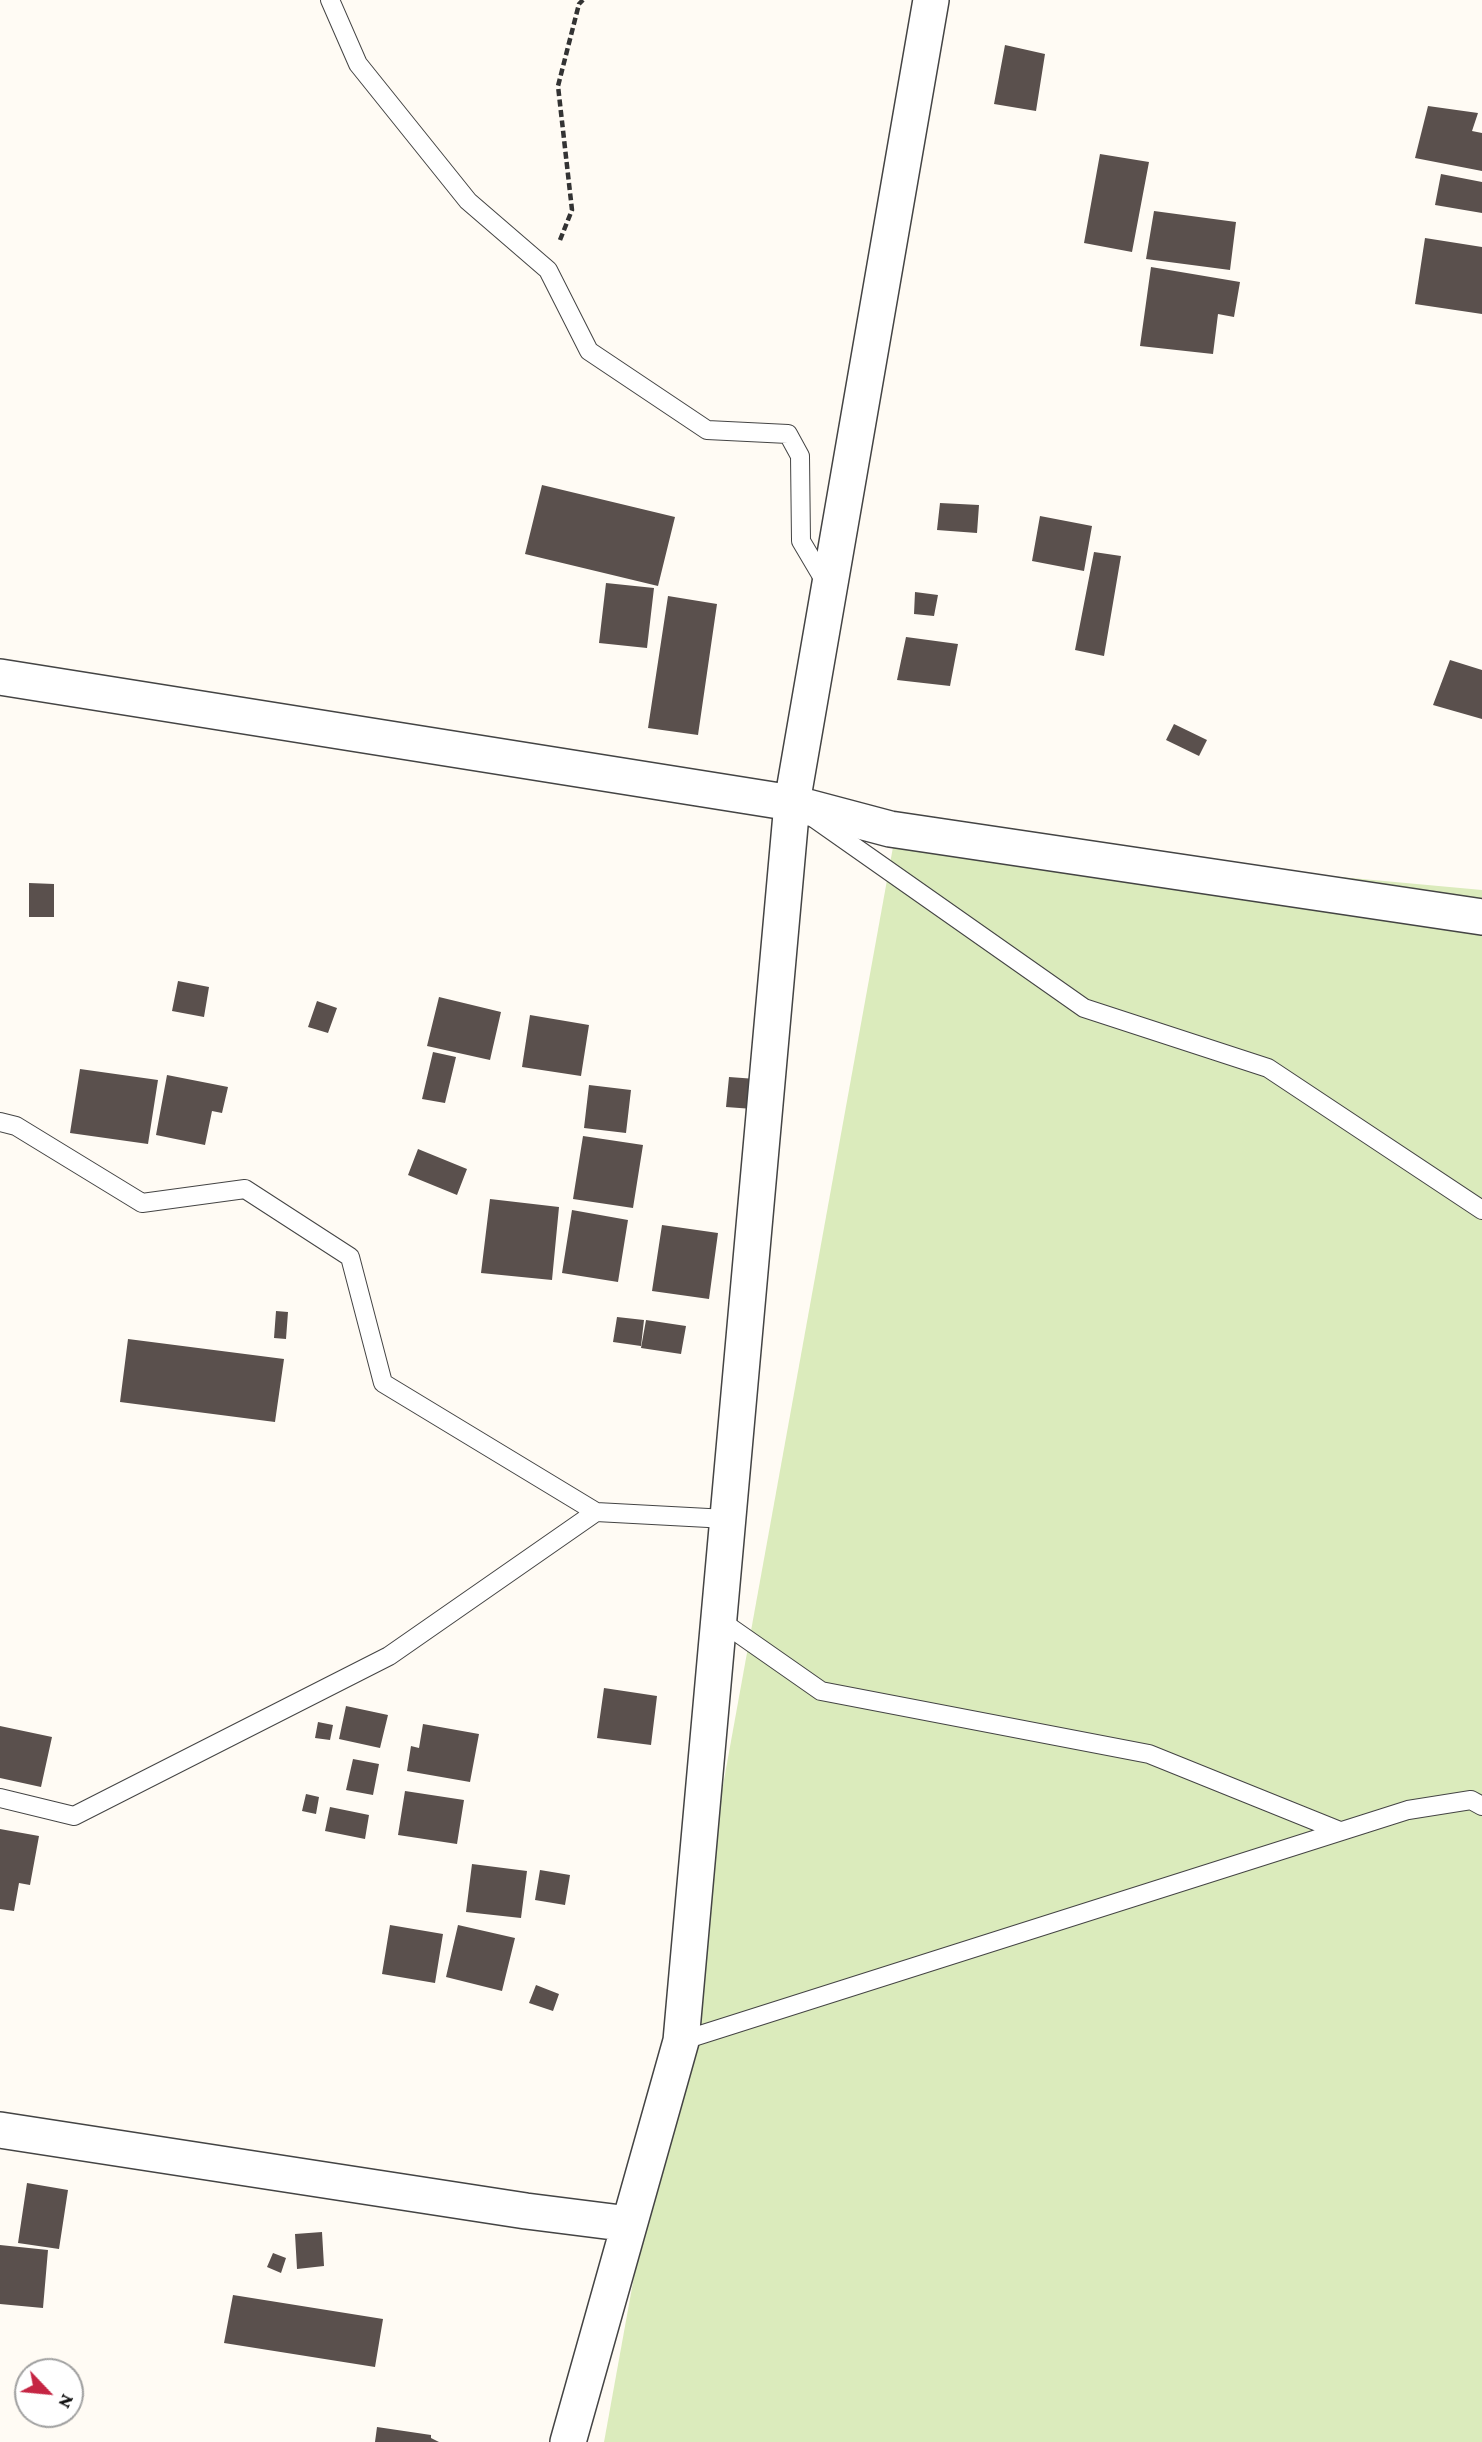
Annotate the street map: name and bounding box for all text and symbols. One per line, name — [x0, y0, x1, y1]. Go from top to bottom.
north arrow — [14, 2358, 84, 2428]
text: N — [54, 2391, 79, 2412]

